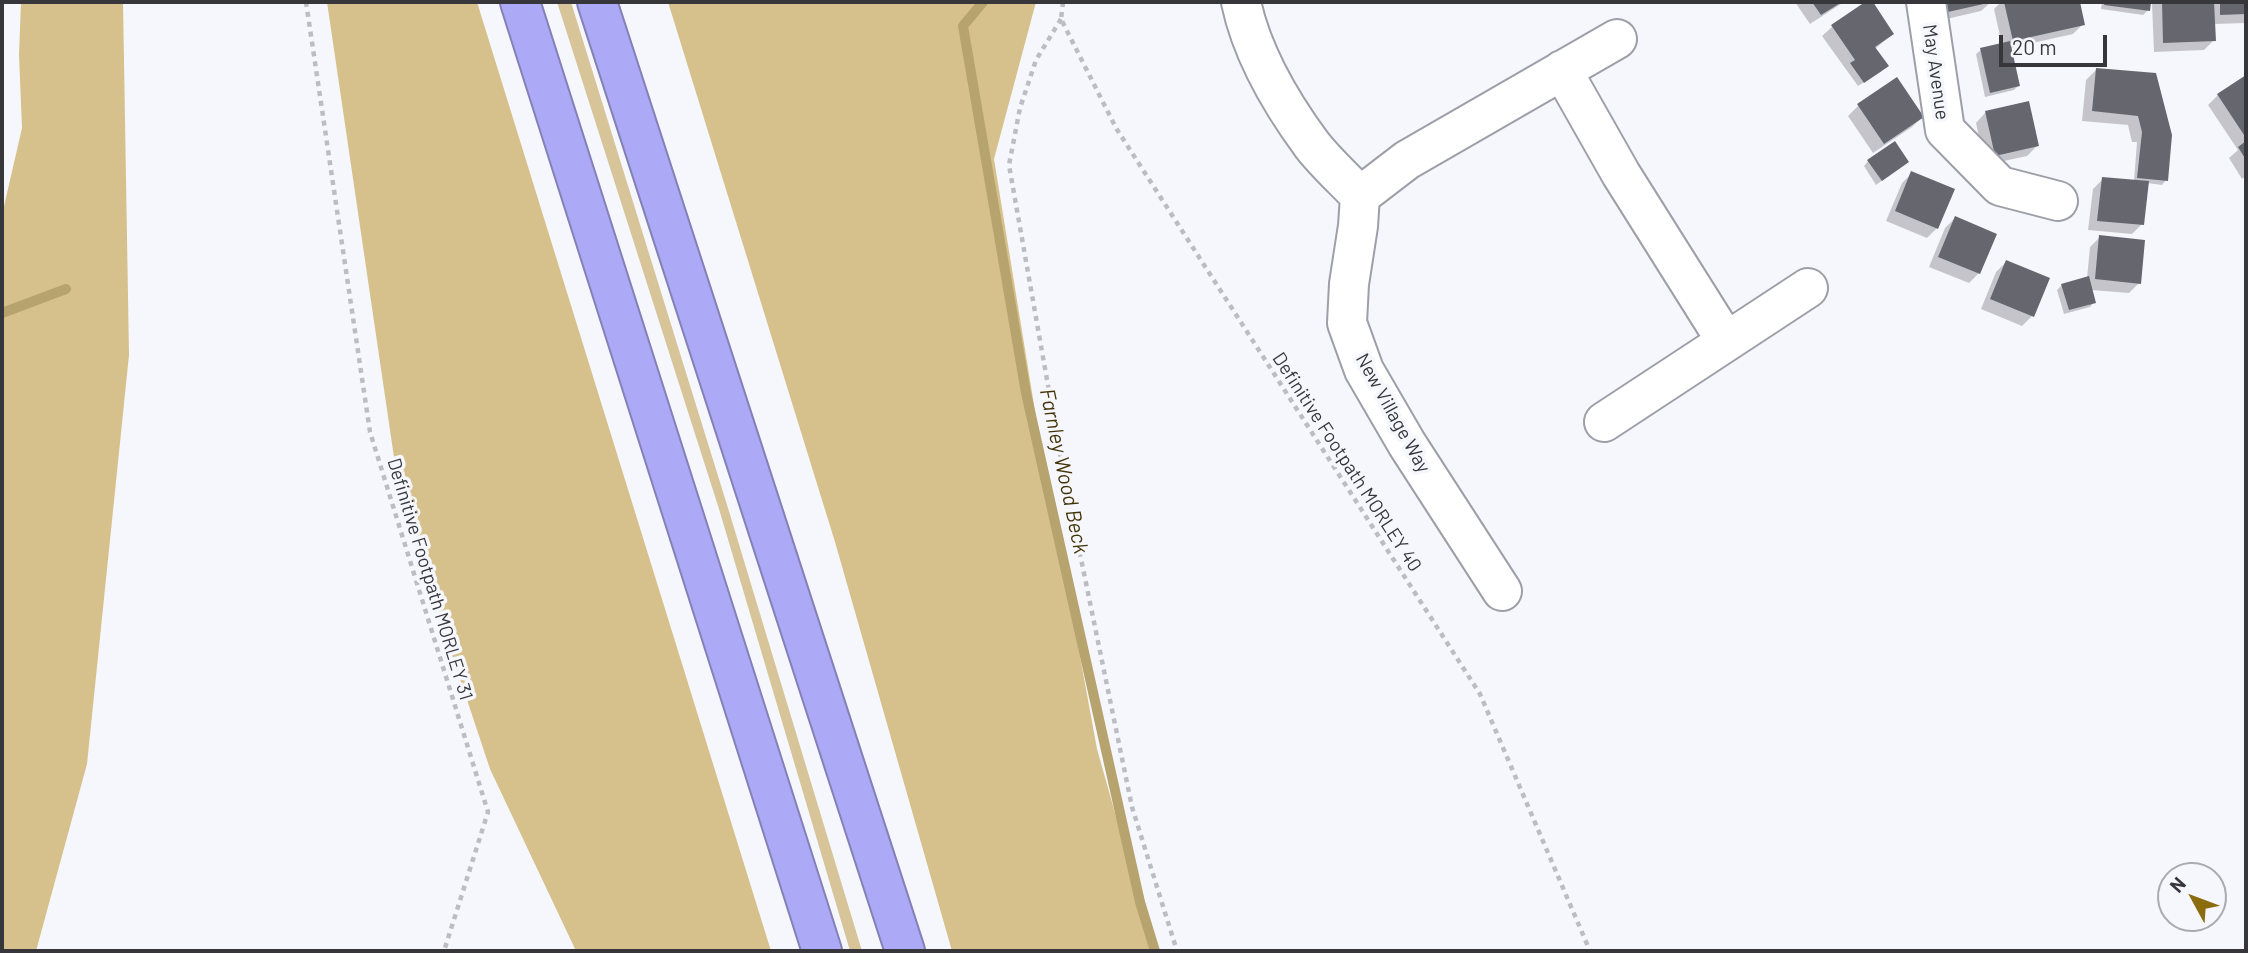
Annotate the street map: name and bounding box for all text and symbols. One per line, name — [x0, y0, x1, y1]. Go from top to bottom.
scale bar — [2003, 21, 2112, 65]
street label: May Avenue — [1918, 23, 1954, 121]
text: 20 m — [2012, 34, 2057, 59]
street label: Definitive Footpath MORLEY 40 — [1268, 348, 1426, 576]
street label: New Village Way — [1351, 349, 1435, 477]
water label: Farnley Wood Beck — [1034, 386, 1094, 556]
street label: Definitive Footpath MORLEY 31 — [382, 455, 478, 703]
north arrow — [2157, 862, 2227, 932]
text: N — [2164, 872, 2190, 897]

